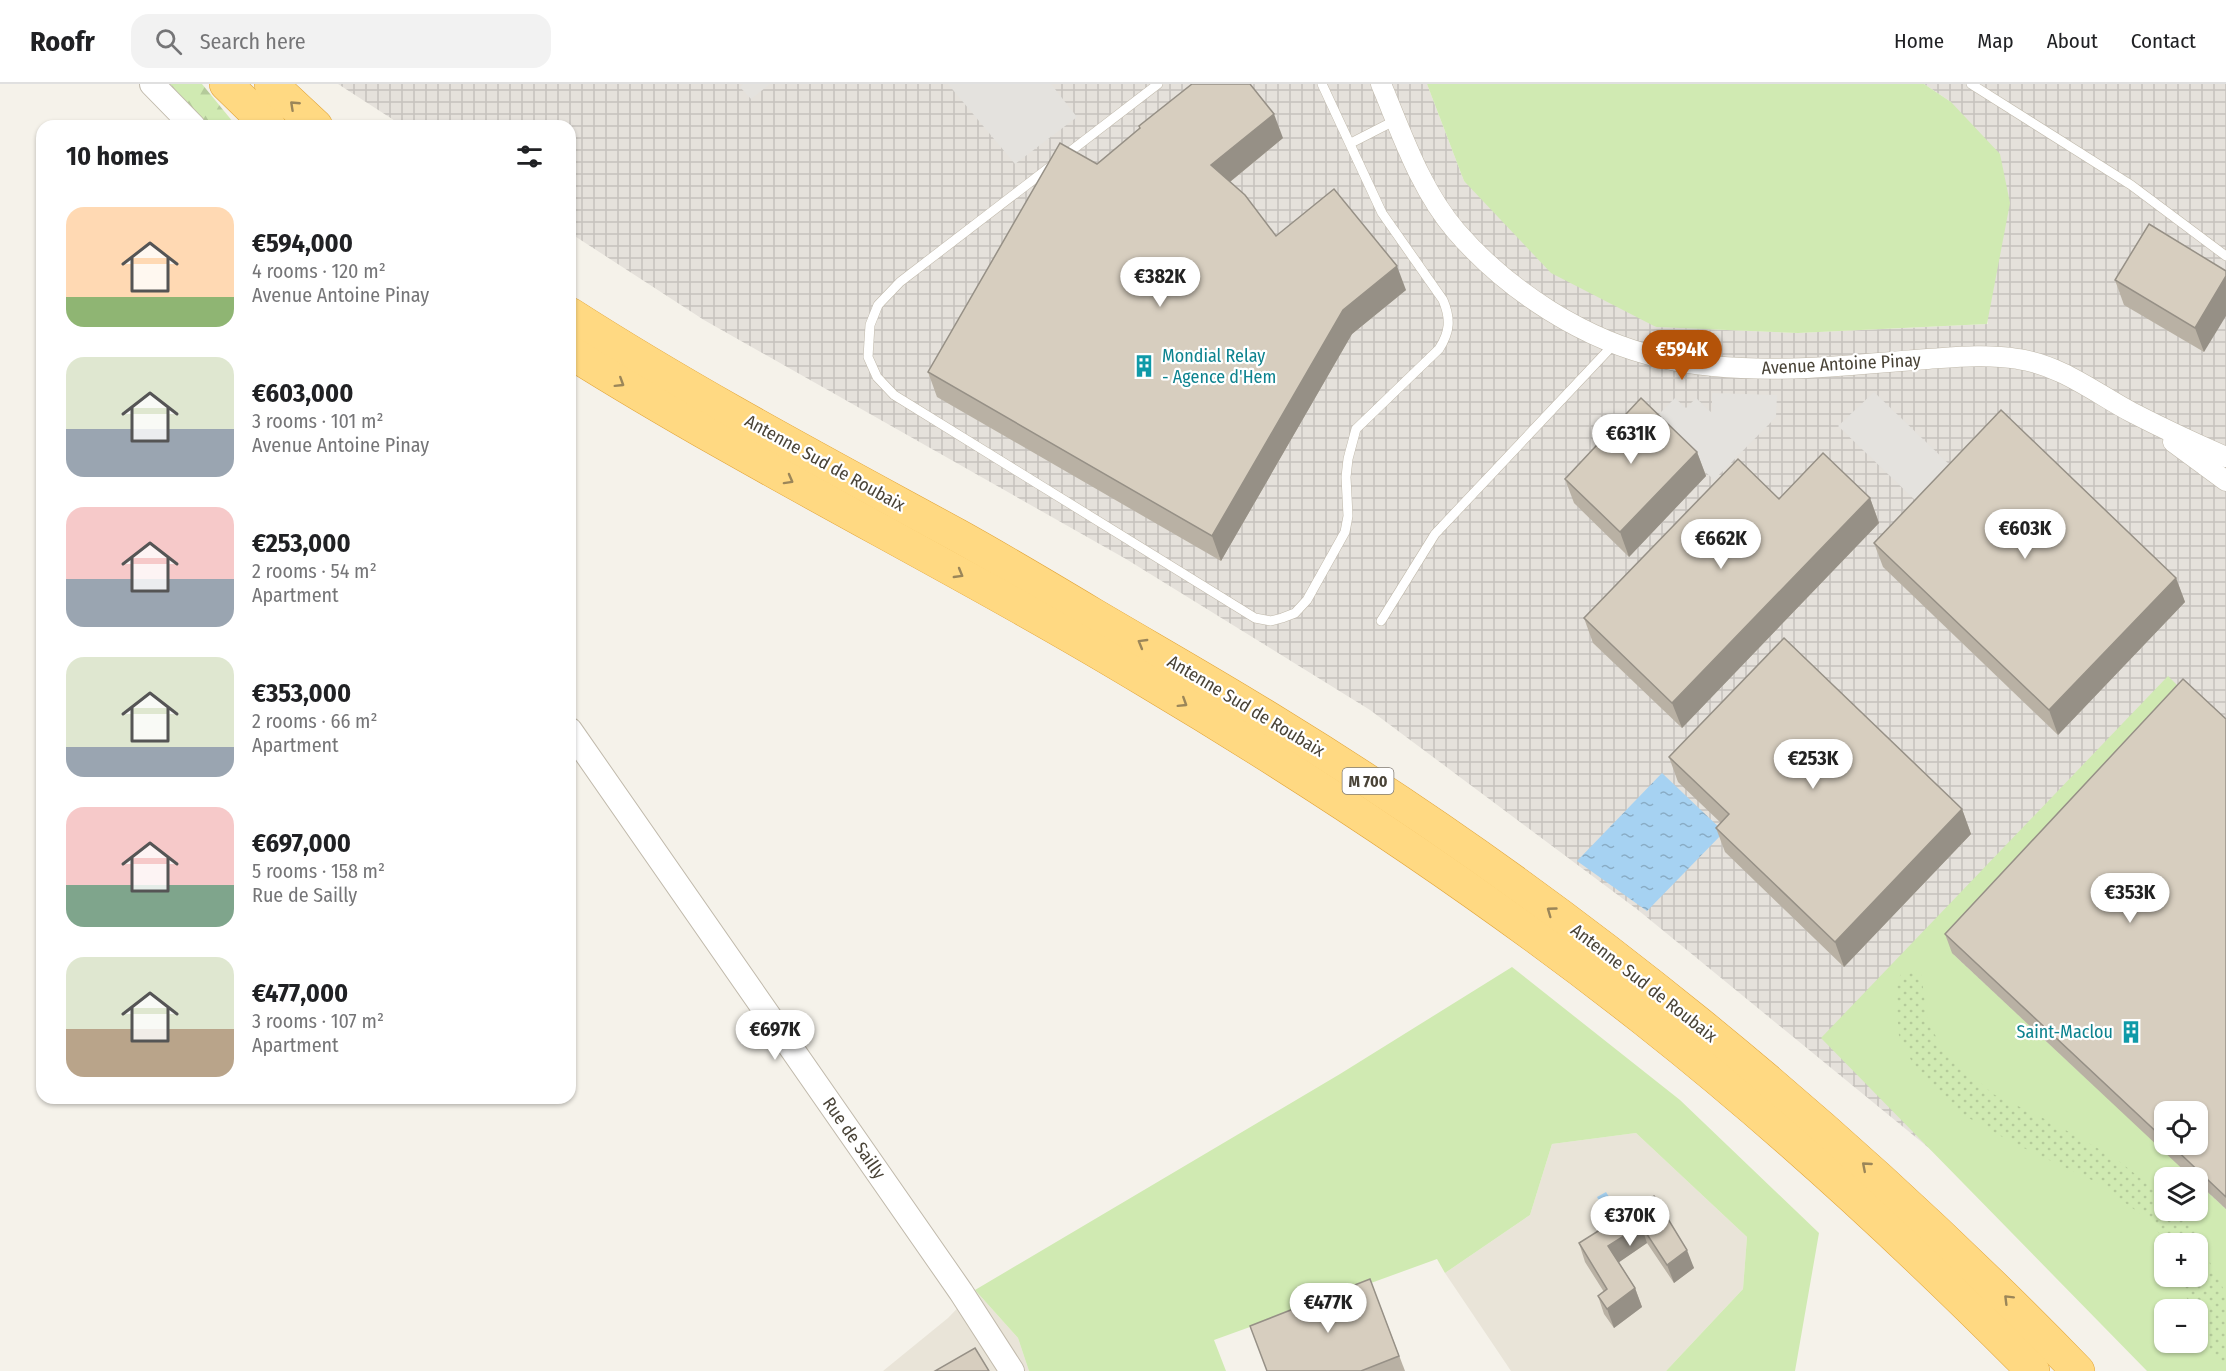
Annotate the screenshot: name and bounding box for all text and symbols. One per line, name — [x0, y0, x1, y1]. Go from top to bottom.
search box — [131, 14, 551, 68]
text: Roofr — [30, 25, 95, 58]
icon: search — [152, 25, 185, 58]
text: Search here — [200, 28, 306, 55]
text: Home — [1894, 28, 1944, 54]
text: Map — [1977, 28, 2014, 54]
text: About — [2047, 28, 2098, 54]
text: Contact — [2131, 28, 2196, 54]
one-way arrow — [290, 101, 300, 112]
icon: filters — [513, 140, 546, 173]
text: 10 homes — [66, 141, 169, 172]
text: €594,000 — [252, 228, 353, 259]
icon: home — [114, 231, 186, 303]
pin: €382K — [1118, 257, 1202, 308]
text: 4 rooms · 120 m² — [252, 259, 386, 283]
text: €382K — [1134, 264, 1186, 288]
text: Avenue Antoine Pinay — [252, 283, 429, 307]
pin: €594K — [1640, 330, 1724, 381]
text: €594K — [1656, 337, 1708, 361]
place label: Mondial Relay - Agence d'Hem — [1162, 345, 1276, 388]
street label: Avenue Antoine Pinay — [1761, 349, 1921, 379]
building icon: Mondial Relay - Agence d'Hem — [1131, 353, 1157, 379]
one-way arrow — [614, 375, 624, 387]
text: €603,000 — [252, 378, 353, 409]
icon: home — [114, 381, 186, 453]
text: 3 rooms · 101 m² — [252, 409, 383, 433]
street label: Antenne Sud de Roubaix — [741, 410, 909, 516]
pin: €631K — [1589, 414, 1673, 465]
text: €631K — [1606, 421, 1656, 445]
text: Avenue Antoine Pinay — [252, 433, 429, 457]
one-way arrow — [783, 472, 793, 484]
pin: €603K — [1983, 509, 2067, 560]
text: €603K — [1999, 516, 2051, 540]
pin: €662K — [1679, 519, 1763, 570]
text: €662K — [1695, 526, 1747, 550]
text: €253,000 — [252, 528, 351, 559]
icon: home — [114, 531, 186, 603]
text: 2 rooms · 54 m² — [252, 559, 377, 583]
one-way arrow — [953, 567, 964, 578]
text: Apartment — [252, 583, 339, 607]
one-way arrow — [1138, 639, 1148, 650]
street label: Antenne Sud de Roubaix — [1163, 650, 1329, 762]
text: €353,000 — [252, 678, 351, 709]
icon: home — [114, 681, 186, 753]
one-way arrow — [1177, 696, 1187, 708]
text: 2 rooms · 66 m² — [252, 709, 378, 733]
text: Apartment — [252, 733, 339, 757]
pin: €253K — [1771, 739, 1855, 790]
text: €253K — [1788, 746, 1838, 770]
road number: M 700 — [1342, 768, 1394, 794]
text: €697,000 — [252, 828, 351, 859]
icon: home — [114, 831, 186, 903]
text: 5 rooms · 158 m² — [252, 859, 385, 883]
pin: €353K — [2088, 873, 2172, 924]
text: €353K — [2105, 880, 2155, 904]
text: Rue de Sailly — [252, 883, 357, 907]
one-way arrow — [1547, 907, 1558, 918]
street label: Antenne Sud de Roubaix — [1566, 919, 1722, 1047]
text: €477,000 — [252, 978, 348, 1009]
icon: home — [114, 981, 186, 1053]
text: 3 rooms · 107 m² — [252, 1009, 384, 1033]
pin: €697K — [733, 1010, 817, 1061]
text: €697K — [750, 1017, 800, 1041]
building icon: Saint-Maclou — [2118, 1019, 2144, 1045]
place label: Saint-Maclou — [2017, 1021, 2113, 1043]
text: Apartment — [252, 1033, 339, 1057]
street label: Rue de Sailly — [818, 1093, 890, 1183]
map controls — [2154, 1101, 2208, 1353]
button: locate — [2154, 1101, 2208, 1155]
one-way arrow — [1862, 1162, 1872, 1173]
button: layers — [2154, 1167, 2208, 1221]
pin: €370K — [1588, 1196, 1672, 1247]
text: €370K — [1605, 1203, 1655, 1227]
button: + — [2154, 1233, 2208, 1287]
pin: €477K — [1286, 1283, 1370, 1334]
text: €477K — [1304, 1290, 1352, 1314]
one-way arrow — [2004, 1296, 2015, 1307]
button: − — [2154, 1299, 2208, 1353]

